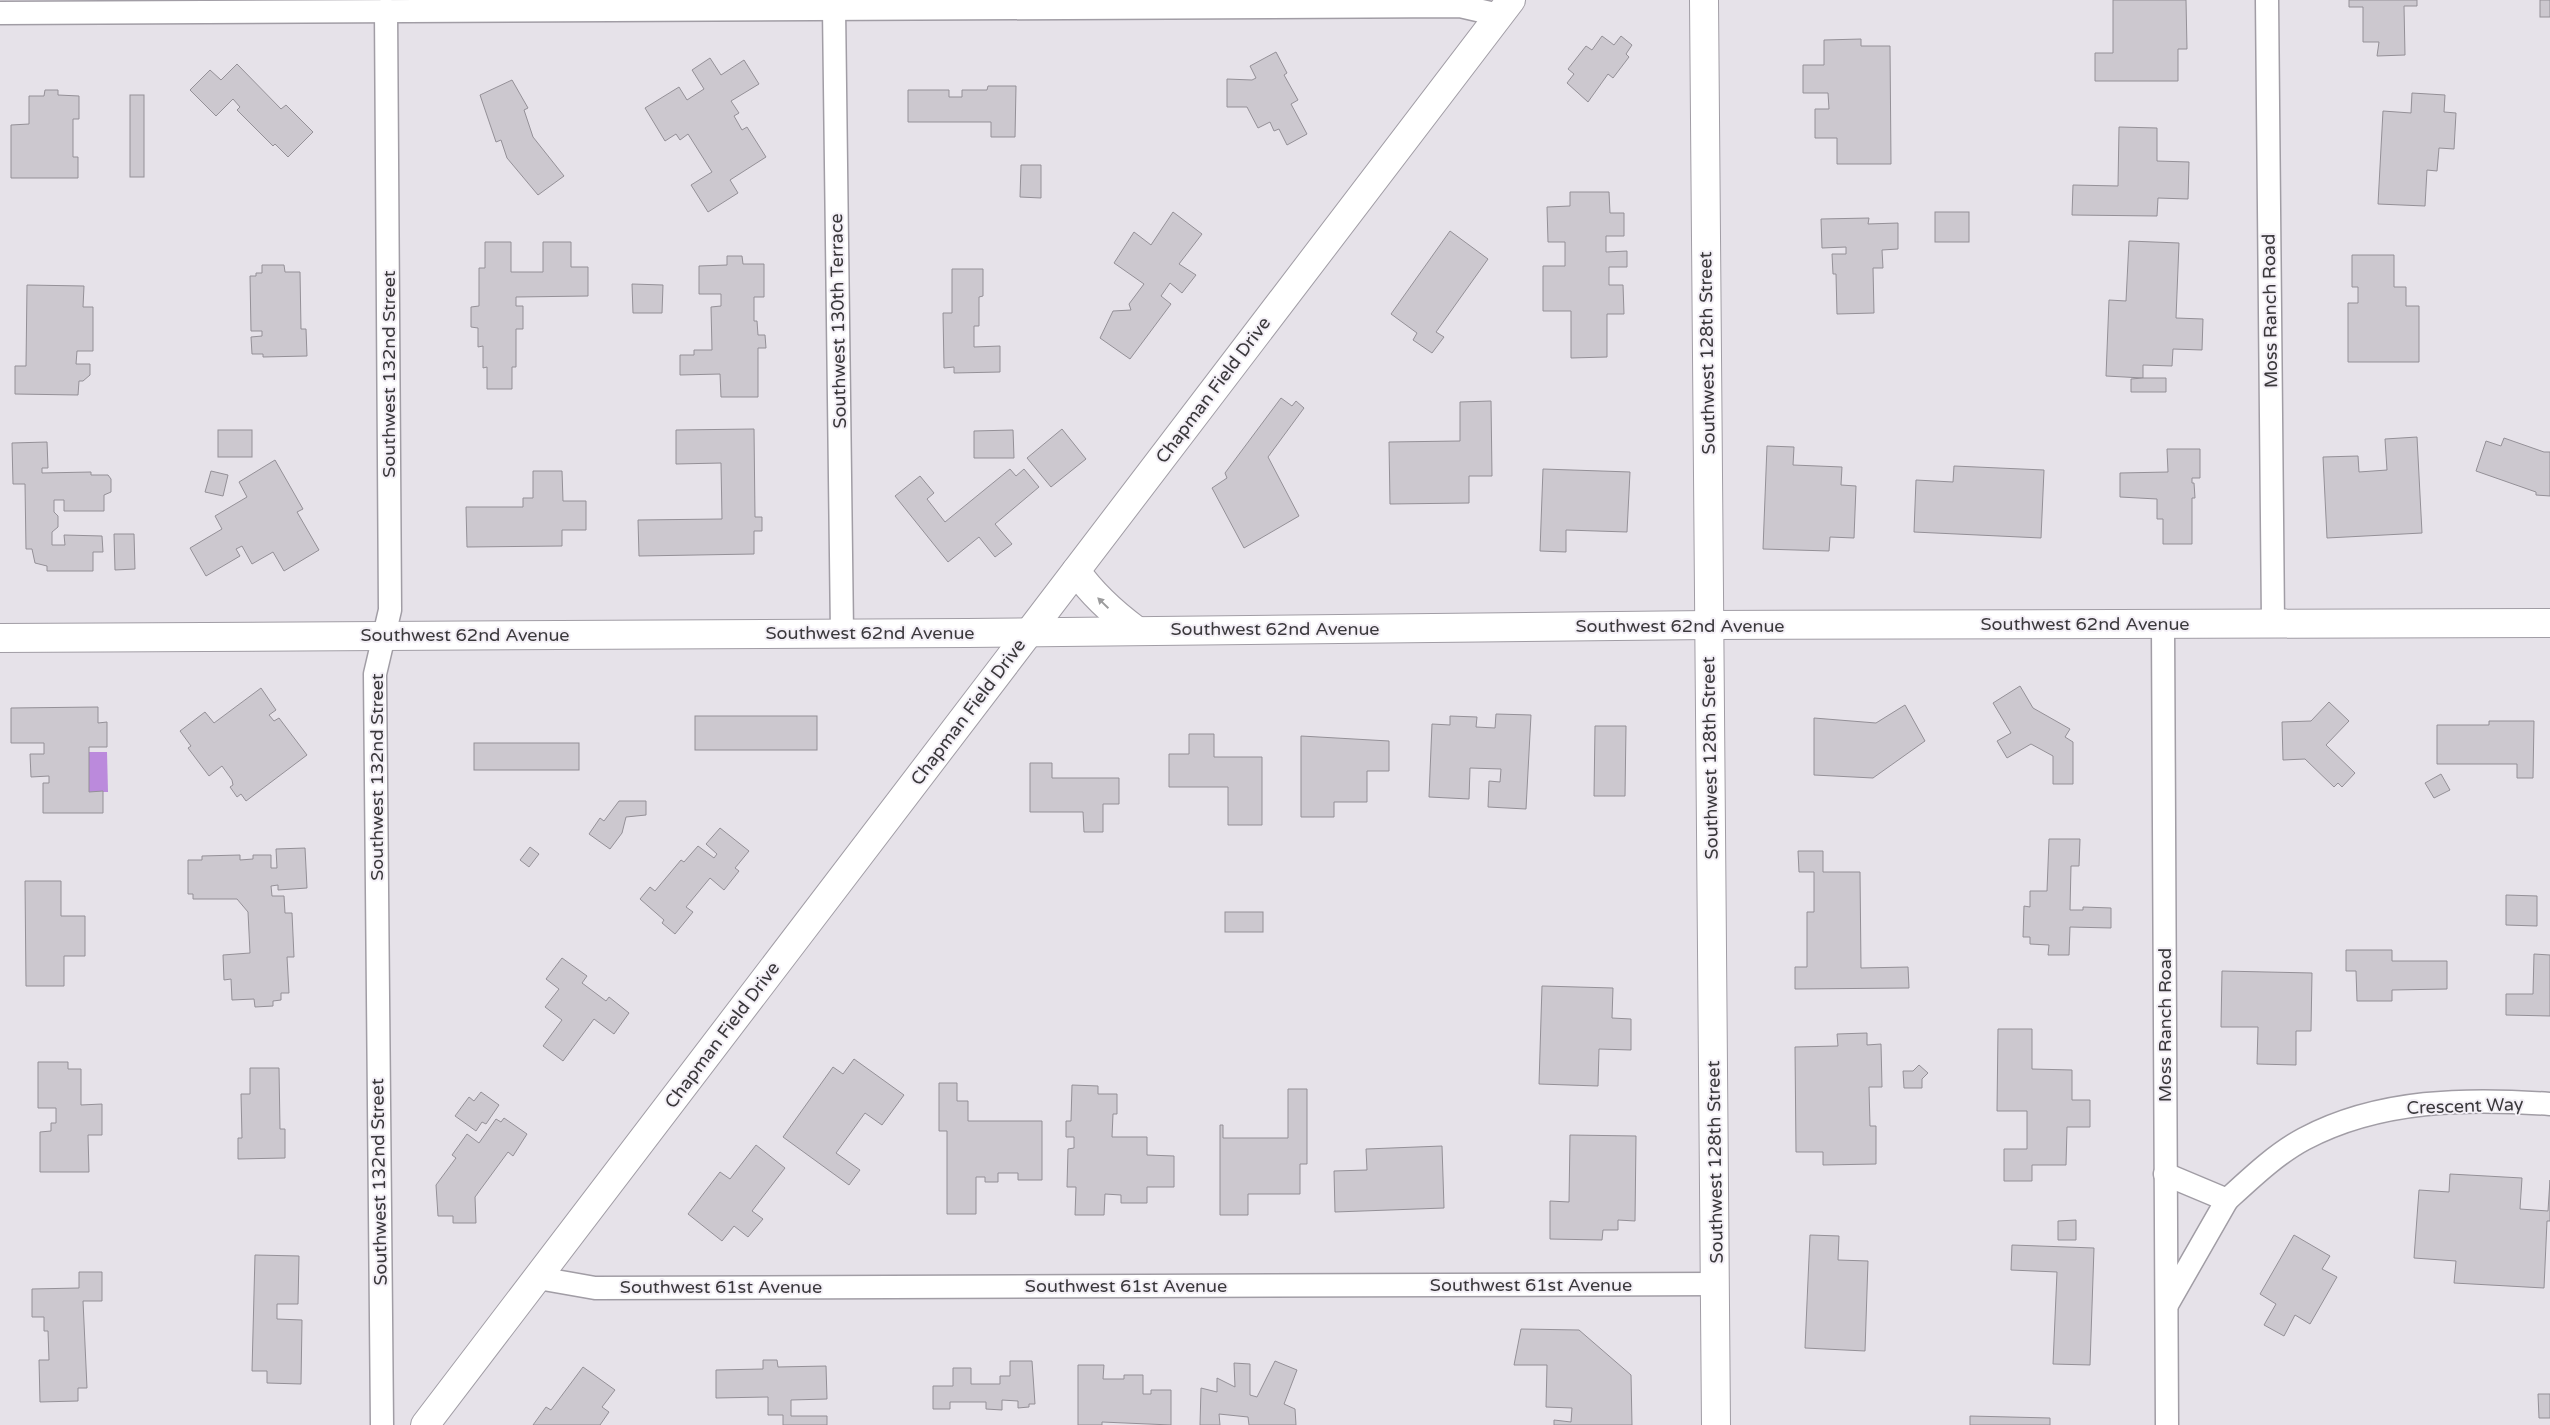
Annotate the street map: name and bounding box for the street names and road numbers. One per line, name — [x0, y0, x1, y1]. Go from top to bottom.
street label: Southwest 130th Terrace — [825, 213, 851, 429]
street label: Moss Ranch Road — [2258, 234, 2282, 388]
street label: Southwest 128th Street — [1694, 251, 1720, 455]
street label: Southwest 132nd Street — [378, 270, 400, 478]
street label: Chapman Field Drive — [1151, 313, 1275, 467]
street label: Southwest 62nd Avenue — [1980, 613, 2190, 635]
street label: Southwest 62nd Avenue — [1575, 615, 1785, 637]
street label: Southwest 62nd Avenue — [1170, 618, 1380, 640]
street label: Southwest 62nd Avenue — [765, 622, 975, 644]
street label: Southwest 62nd Avenue — [360, 624, 570, 646]
street label: Chapman Field Drive — [906, 635, 1030, 789]
street label: Southwest 128th Street — [1697, 656, 1723, 860]
street label: Southwest 132nd Street — [366, 673, 388, 881]
street label: Moss Ranch Road — [2154, 948, 2176, 1102]
street label: Chapman Field Drive — [660, 958, 784, 1112]
street label: Southwest 128th Street — [1702, 1060, 1728, 1264]
street label: Southwest 132nd Street — [366, 1078, 392, 1286]
street label: Crescent Way — [2406, 1093, 2524, 1119]
street label: Southwest 61st Avenue — [1430, 1274, 1632, 1296]
street label: Southwest 61st Avenue — [1025, 1275, 1227, 1297]
street label: Southwest 61st Avenue — [620, 1276, 822, 1298]

